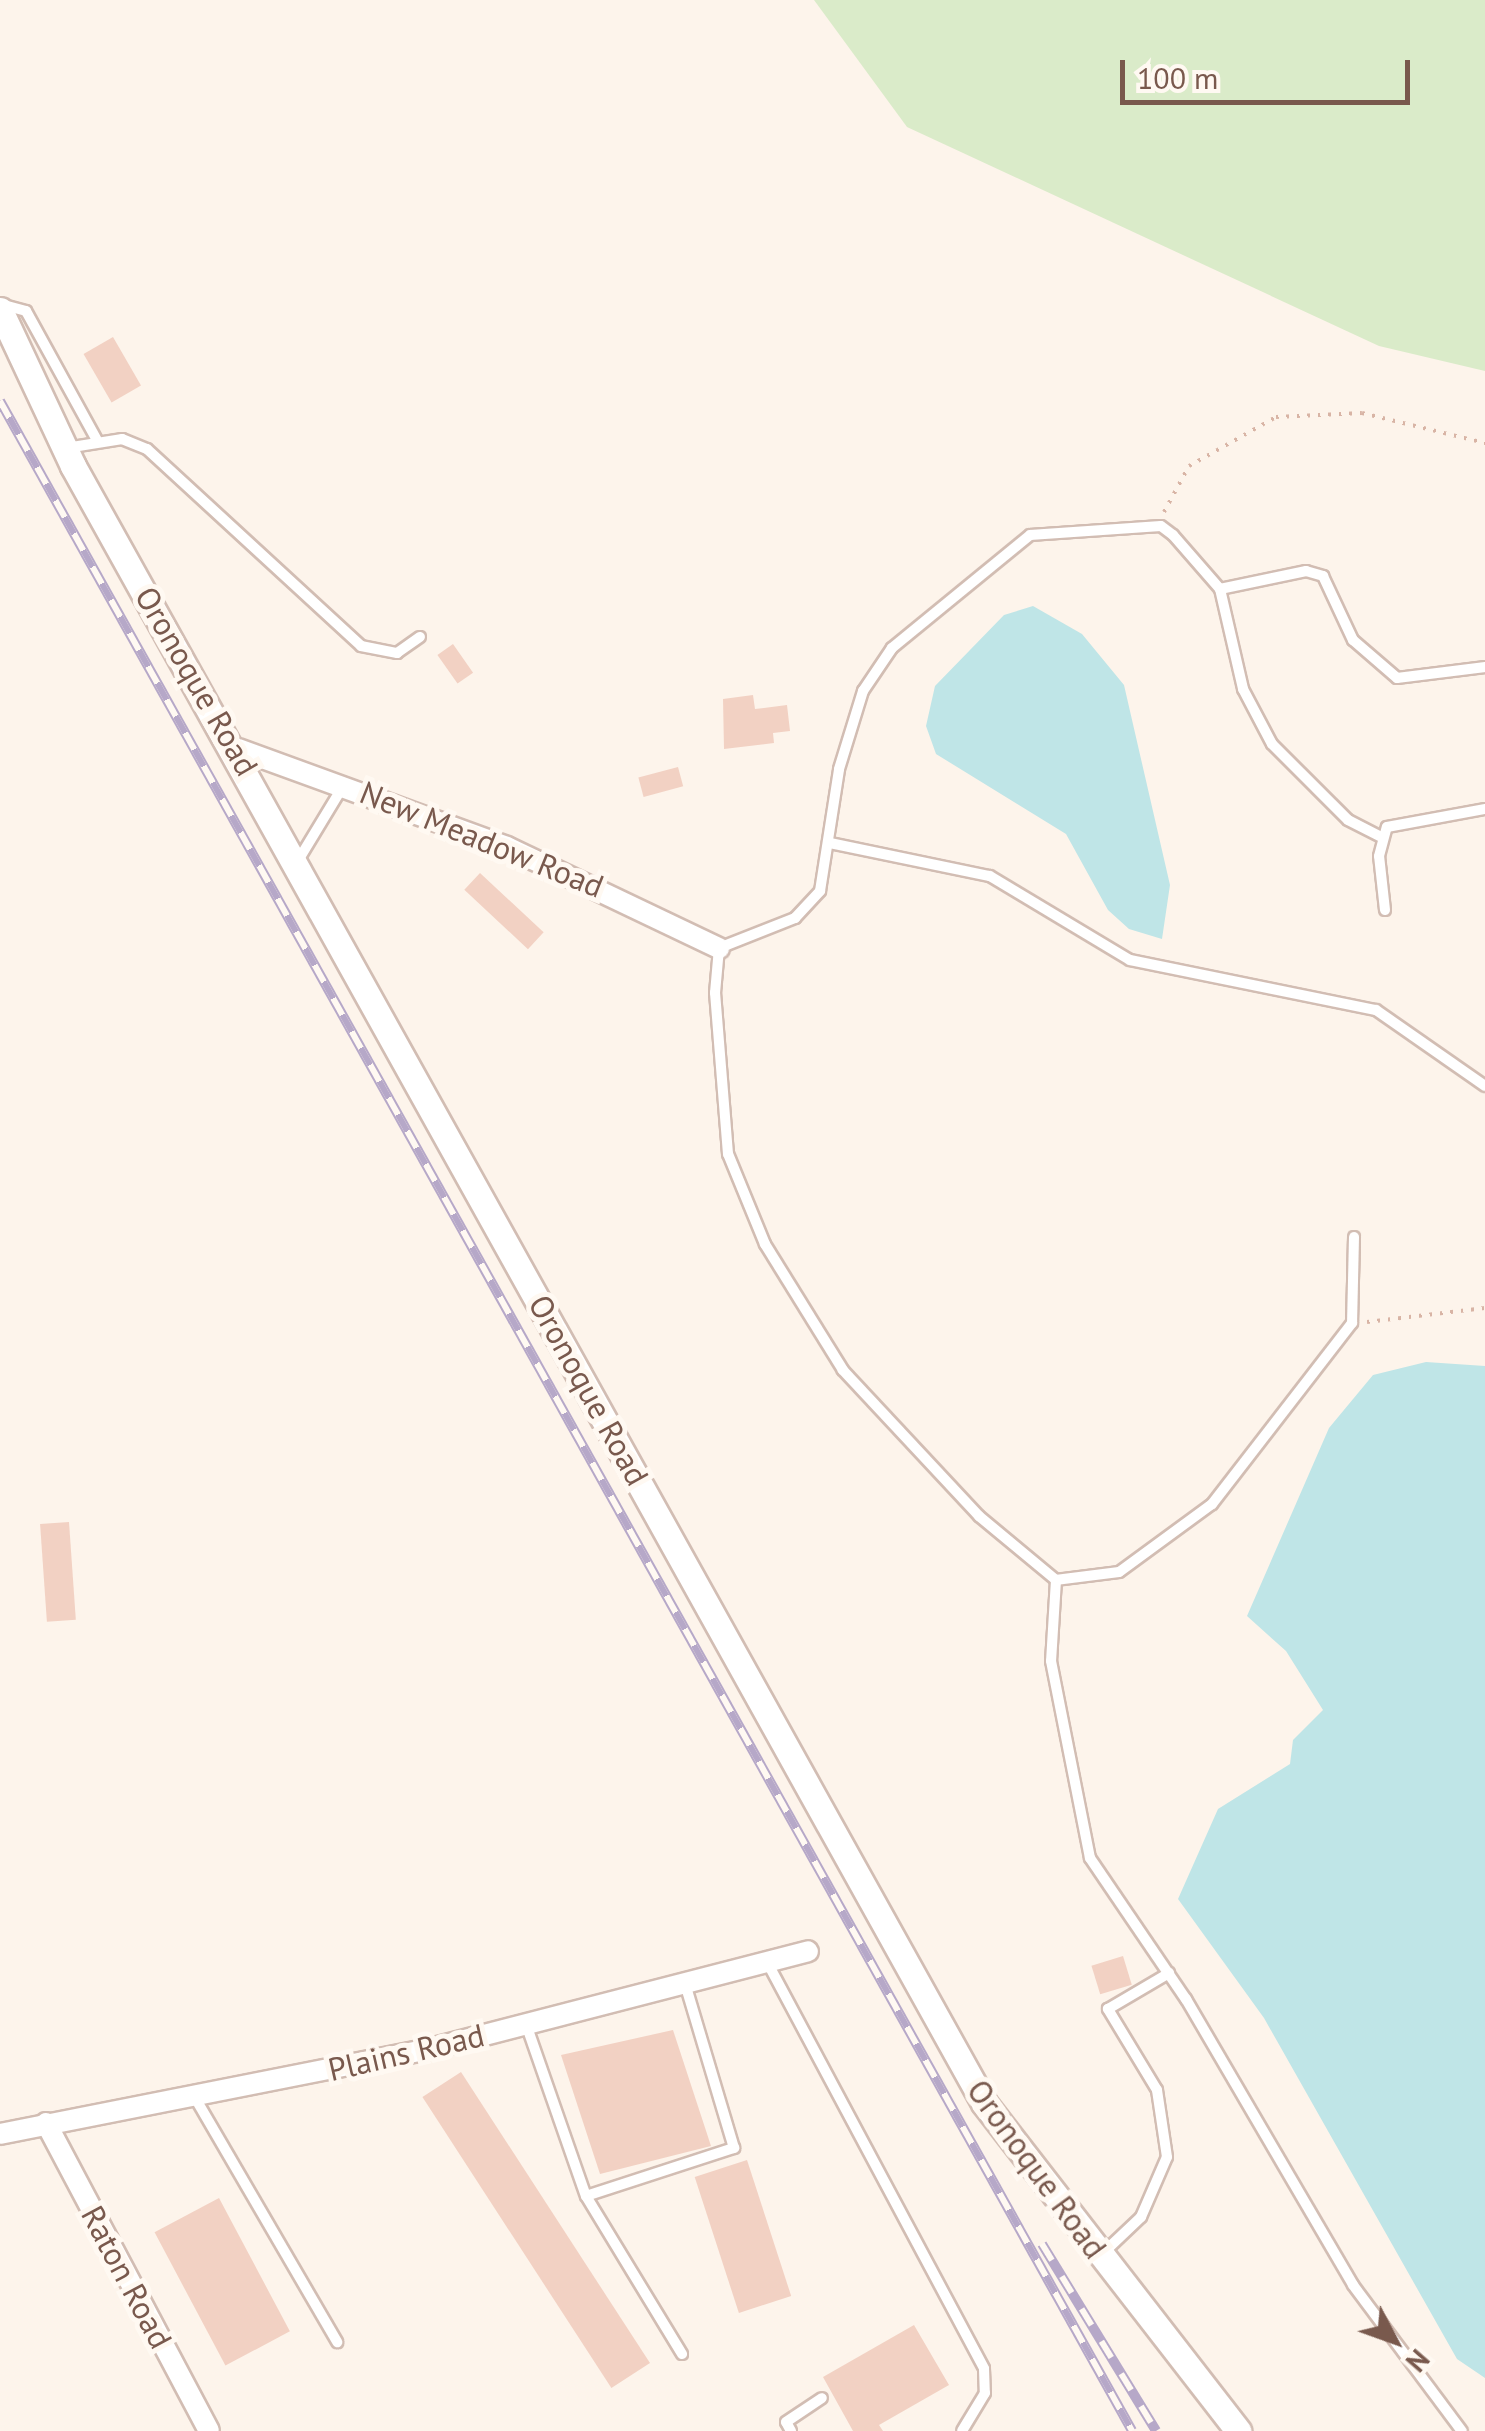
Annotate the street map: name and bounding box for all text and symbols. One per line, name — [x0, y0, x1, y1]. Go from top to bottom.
scale bar — [1125, 40, 1415, 102]
text: 100 m — [1137, 58, 1218, 97]
street label: Oronoque Road — [127, 580, 267, 782]
street label: New Meadow Road — [354, 772, 610, 906]
street label: Oronoque Road — [521, 1288, 657, 1492]
street label: Plains Road — [324, 2015, 488, 2089]
street label: Oronoque Road — [959, 2072, 1115, 2266]
street label: Raton Road — [73, 2199, 181, 2355]
north arrow — [1345, 2291, 1445, 2391]
text: N — [1398, 2342, 1438, 2380]

